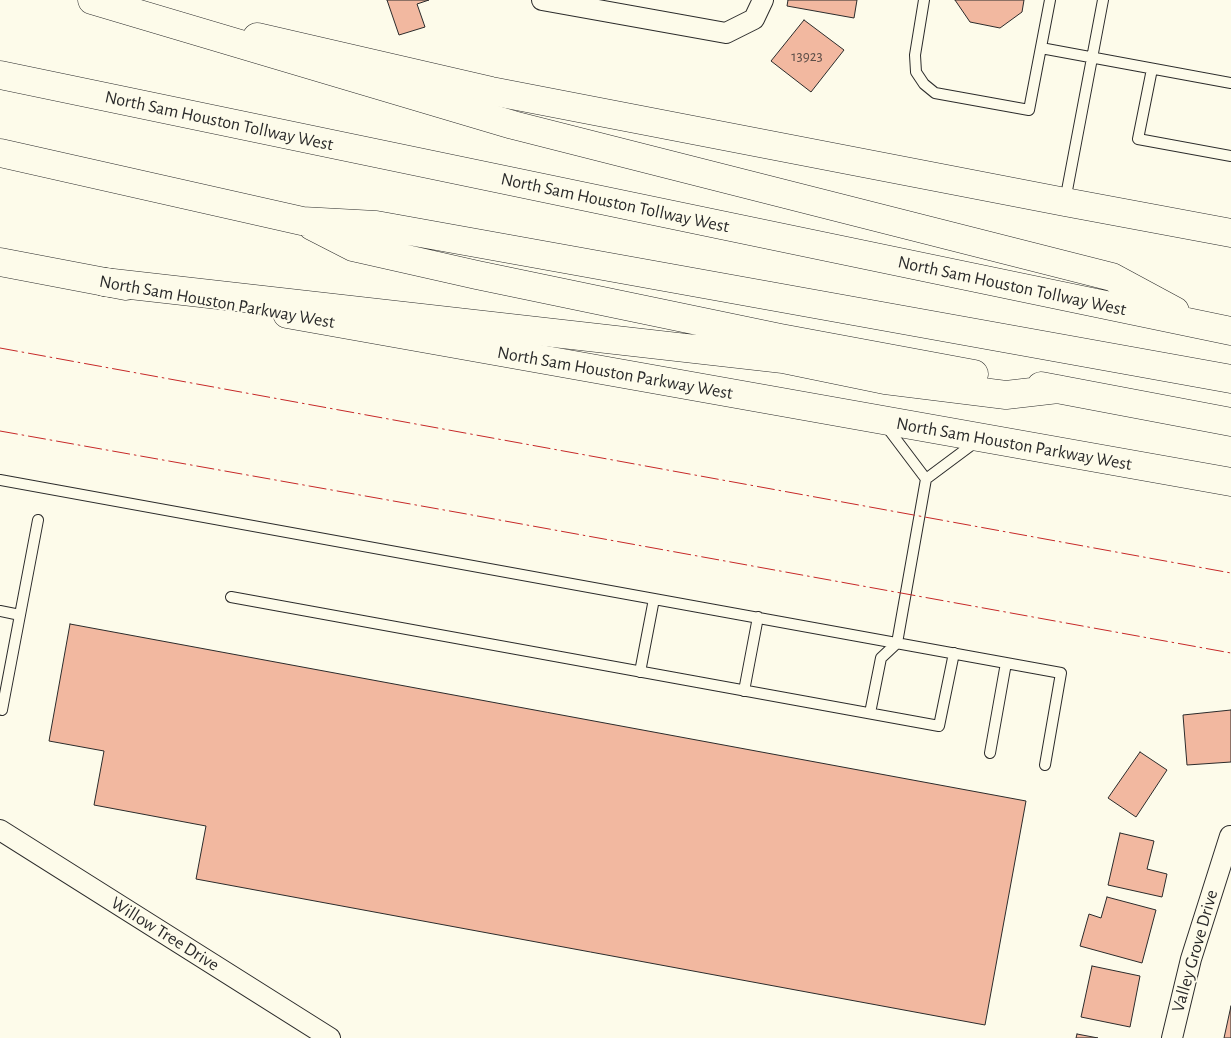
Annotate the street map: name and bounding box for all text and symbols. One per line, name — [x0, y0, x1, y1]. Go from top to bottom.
house number: 13923 — [791, 47, 823, 65]
street label: North Sam Houston Tollway West — [103, 86, 335, 156]
street label: North Sam Houston Tollway West — [499, 168, 731, 238]
street label: North Sam Houston Tollway West — [896, 251, 1128, 321]
street label: North Sam Houston Parkway West — [98, 271, 336, 333]
street label: North Sam Houston Parkway West — [496, 342, 734, 404]
street label: North Sam Houston Parkway West — [895, 413, 1133, 475]
street label: Valley Grove Drive — [1167, 887, 1223, 1015]
street label: Willow Tree Drive — [107, 892, 223, 976]

